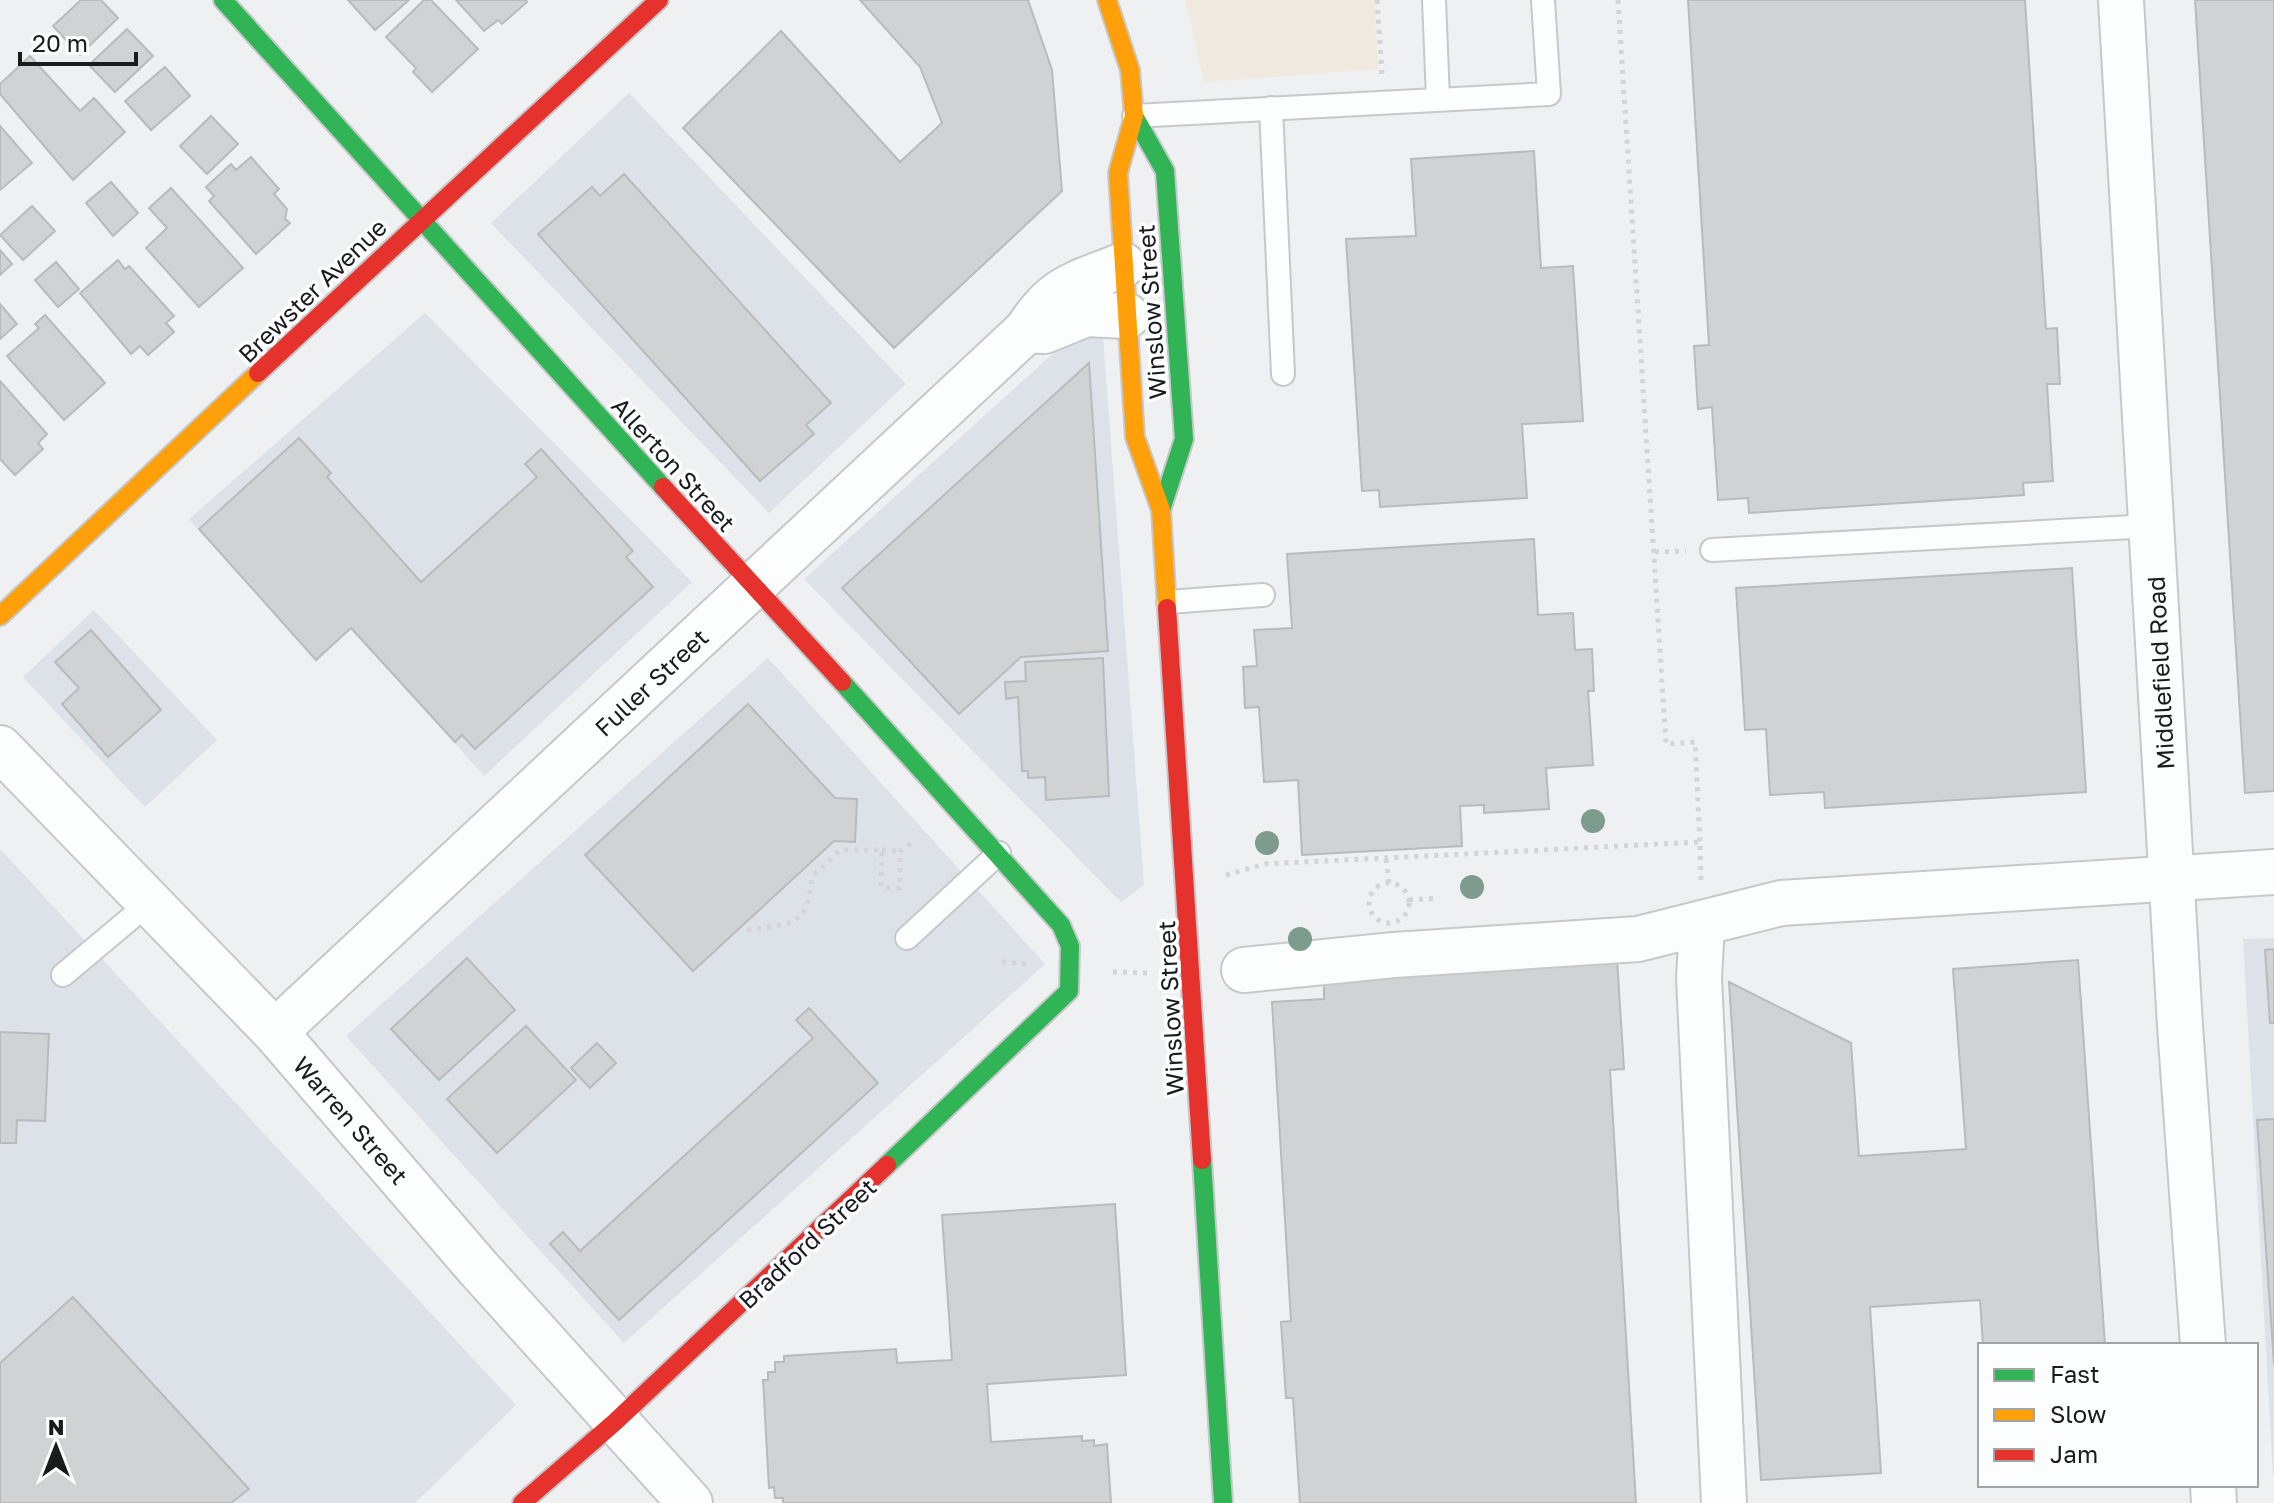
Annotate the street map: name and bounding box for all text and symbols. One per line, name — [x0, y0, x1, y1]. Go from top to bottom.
scale bar — [20, 16, 136, 66]
text: 20 m — [32, 28, 88, 57]
street label: Brewster Avenue — [232, 212, 392, 368]
street label: Winslow Street — [1130, 224, 1172, 400]
street label: Allerton Street — [606, 391, 742, 537]
street label: Middlefield Road — [2140, 575, 2180, 771]
street label: Fuller Street — [588, 622, 714, 742]
street label: Winslow Street — [1151, 920, 1189, 1096]
street label: Warren Street — [288, 1050, 414, 1190]
street label: Bradford Street — [732, 1172, 882, 1314]
legend — [1978, 1343, 2258, 1487]
text: Fast — [2050, 1359, 2100, 1388]
text: Slow — [2050, 1399, 2106, 1428]
north arrow — [16, 1407, 96, 1487]
text: N — [48, 1413, 64, 1440]
text: Jam — [2050, 1439, 2098, 1468]

